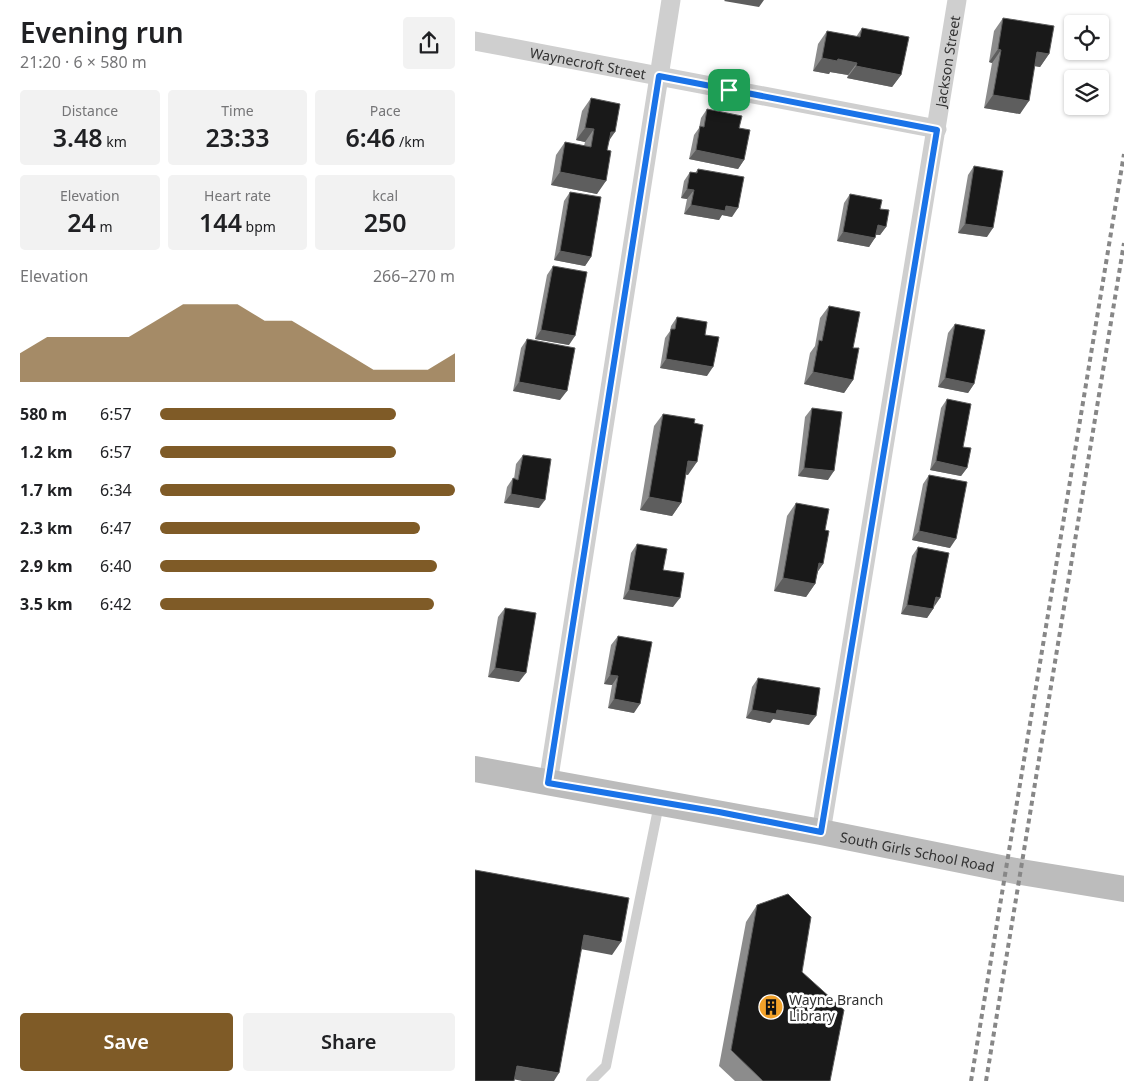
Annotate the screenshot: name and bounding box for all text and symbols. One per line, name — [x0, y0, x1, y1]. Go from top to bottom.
text: Evening run — [20, 13, 184, 51]
street label: Jackson Street — [930, 14, 964, 110]
map controls — [1064, 15, 1109, 115]
button: locate — [1064, 15, 1109, 60]
button: share — [403, 17, 455, 69]
street label: Waynecroft Street — [528, 42, 648, 83]
text: 21:20 · 6 × 580 m — [20, 51, 147, 73]
pin — [708, 69, 750, 111]
button: layers — [1064, 70, 1109, 115]
icon: arrive — [715, 76, 743, 104]
text: Distance — [61, 101, 118, 120]
text: Time — [221, 101, 254, 120]
text: Pace — [370, 101, 401, 120]
text: 3.48 — [53, 120, 103, 154]
text: 23:33 — [205, 120, 270, 154]
text: 6:46 — [346, 120, 395, 154]
text: km — [103, 132, 127, 151]
text: /km — [395, 132, 425, 151]
text: Elevation — [60, 186, 120, 205]
text: Heart rate — [204, 186, 271, 205]
text: kcal — [372, 186, 398, 205]
text: 24 — [67, 205, 96, 239]
text: 144 — [199, 205, 242, 239]
text: 250 — [364, 205, 407, 239]
text: m — [96, 217, 113, 236]
text: bpm — [242, 217, 276, 236]
text: Elevation — [20, 265, 88, 287]
text: 266–270 m — [373, 265, 455, 287]
text: 580 m — [20, 403, 67, 425]
text: 6:57 — [100, 403, 132, 425]
text: 1.2 km — [20, 441, 72, 463]
text: 6:57 — [100, 441, 132, 463]
text: 1.7 km — [20, 479, 72, 501]
text: 6:34 — [100, 479, 132, 501]
text: 2.3 km — [20, 517, 72, 539]
text: 6:47 — [100, 517, 132, 539]
text: 2.9 km — [20, 555, 72, 577]
text: 6:40 — [100, 555, 132, 577]
text: 3.5 km — [20, 593, 72, 615]
text: 6:42 — [100, 593, 132, 615]
street label: South Girls School Road — [839, 827, 996, 876]
place label: Wayne Branch Library — [789, 990, 883, 1025]
building icon: Wayne Branch Library — [758, 994, 784, 1020]
button: Save — [20, 1013, 233, 1071]
button: Share — [243, 1013, 455, 1071]

